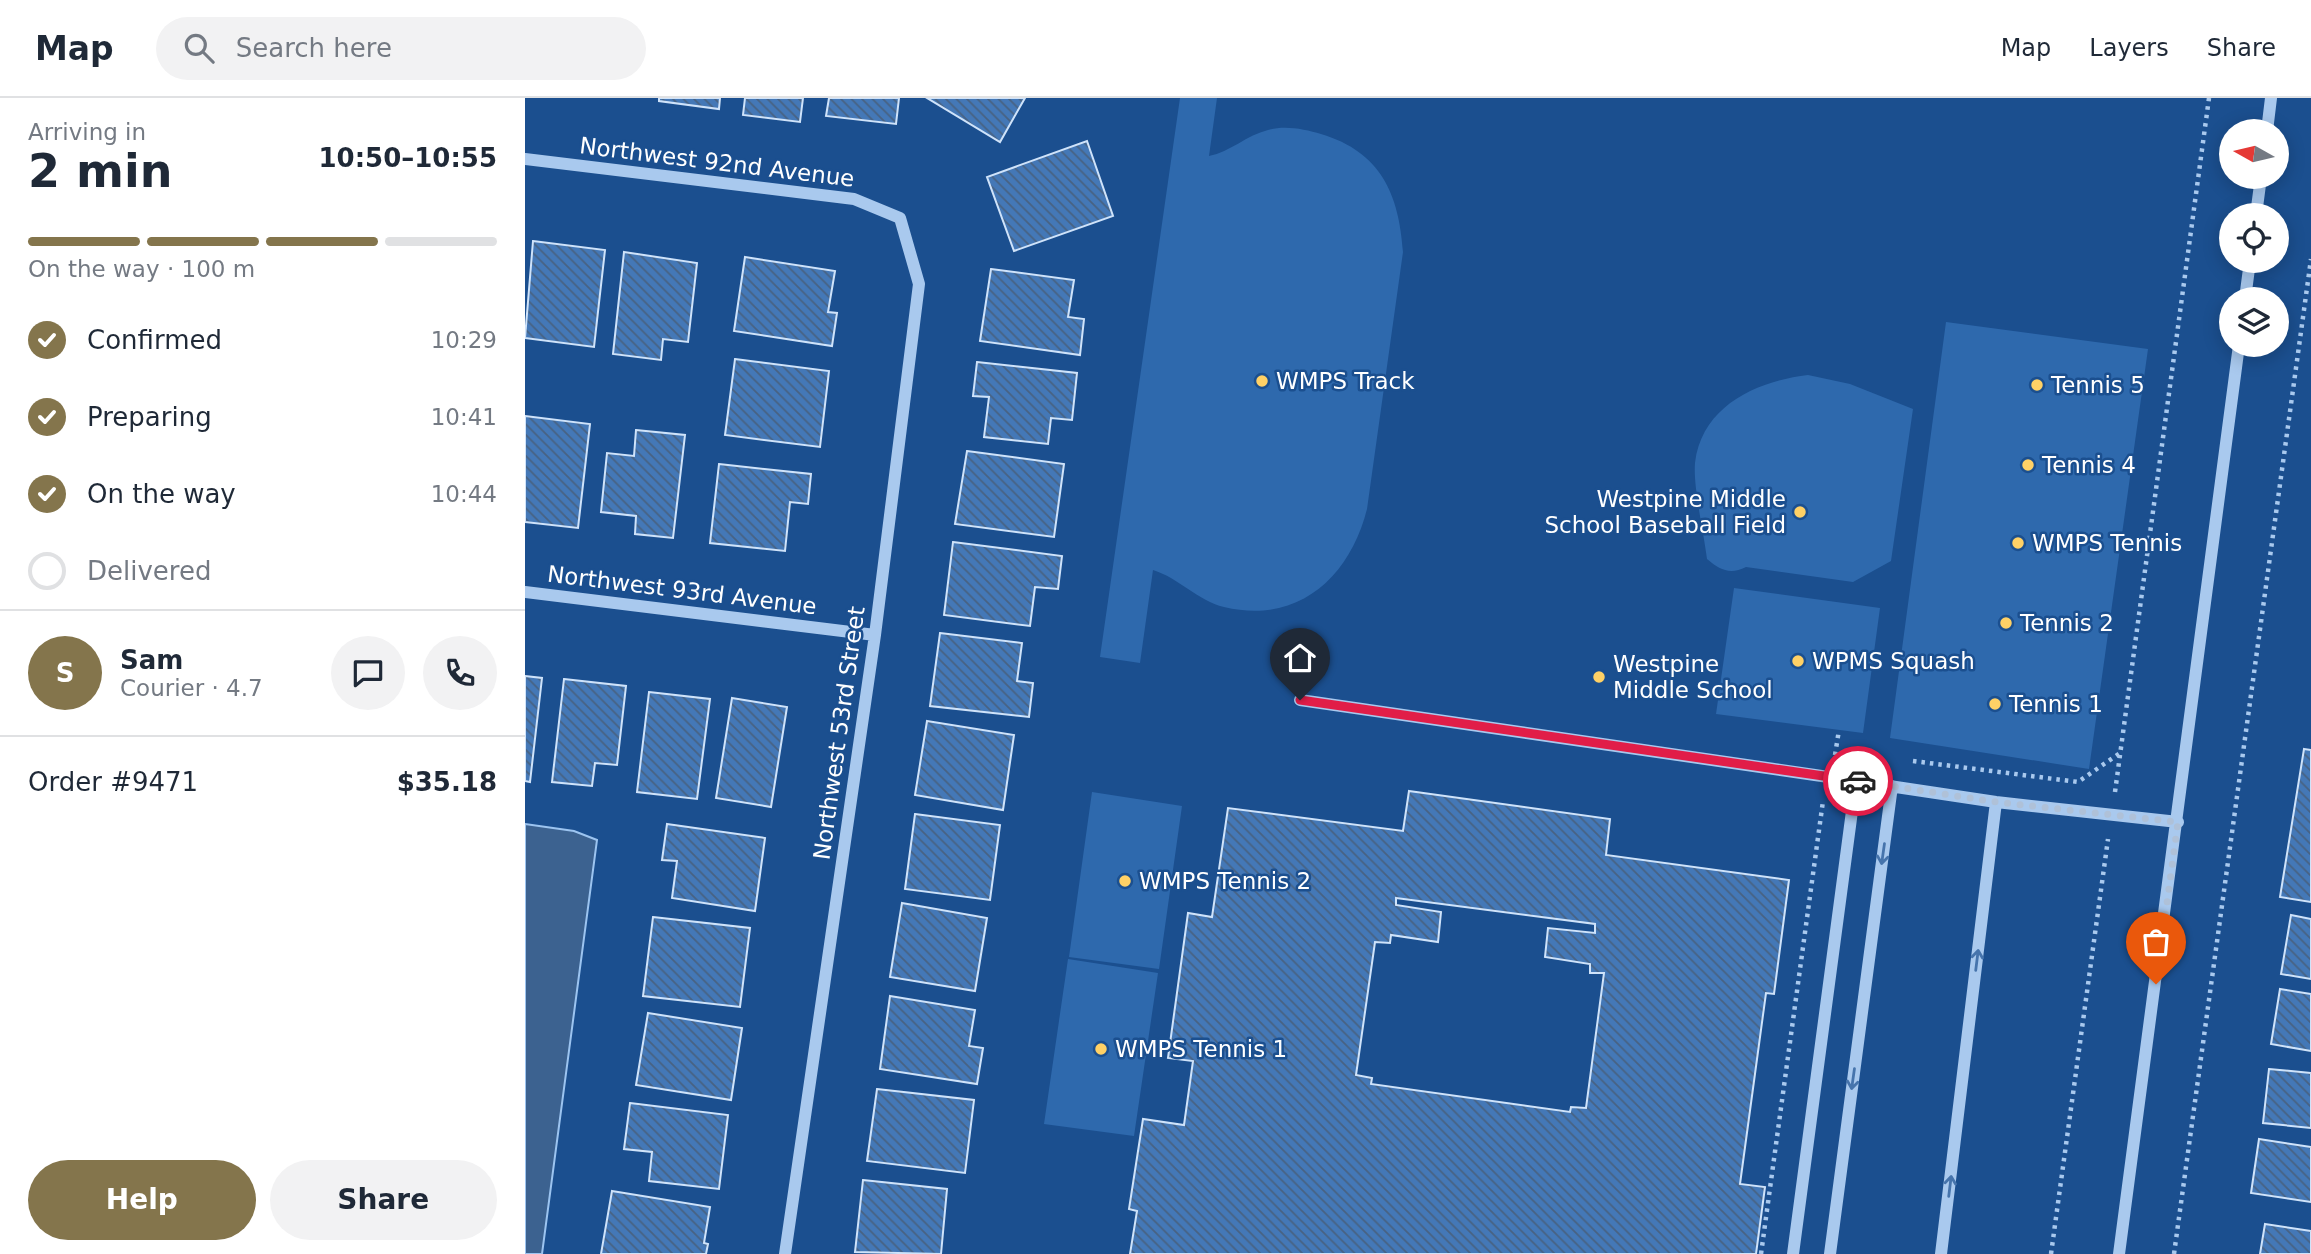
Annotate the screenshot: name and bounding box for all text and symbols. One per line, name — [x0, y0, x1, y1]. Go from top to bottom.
search box — [156, 17, 646, 80]
text: Map — [35, 29, 114, 68]
icon: search — [180, 29, 218, 67]
text: Search here — [236, 33, 392, 63]
text: Map — [2001, 34, 2051, 62]
text: Layers — [2089, 34, 2169, 62]
text: Share — [2207, 34, 2276, 62]
text: Arriving in — [28, 119, 146, 145]
north arrow — [2219, 119, 2289, 189]
map controls — [2219, 119, 2289, 357]
street label: Northwest 92nd Avenue — [578, 132, 856, 192]
text: 10:50–10:55 — [318, 143, 497, 173]
text: 2 min — [28, 144, 172, 198]
button: locate — [2219, 203, 2289, 273]
text: On the way · 100 m — [28, 256, 255, 282]
button: layers — [2219, 287, 2289, 357]
icon: check — [28, 321, 66, 359]
text: Confirmed — [87, 325, 222, 355]
text: 10:29 — [431, 327, 497, 353]
place label: WMPS Track — [1276, 368, 1415, 394]
place label: Tennis 5 — [2050, 372, 2145, 398]
marker: WMPS Track — [1254, 373, 1270, 389]
marker: Tennis 5 — [2029, 377, 2045, 393]
icon: check — [28, 398, 66, 436]
text: Preparing — [87, 402, 212, 432]
text: 10:41 — [431, 404, 497, 430]
place label: Tennis 4 — [2041, 452, 2136, 478]
marker: Tennis 4 — [2020, 457, 2036, 473]
icon: check — [28, 475, 66, 513]
text: On the way — [87, 479, 236, 509]
text: 10:44 — [431, 481, 497, 507]
place label: Westpine Middle School Baseball Field — [1544, 486, 1786, 538]
marker: Westpine Middle School Baseball Field — [1792, 504, 1808, 520]
place label: WMPS Tennis — [2032, 530, 2182, 556]
marker: WMPS Tennis — [2010, 535, 2026, 551]
text: Delivered — [87, 556, 211, 586]
street label: Northwest 93rd Avenue — [546, 561, 818, 619]
street label: Northwest 53rd Street — [808, 605, 870, 861]
place label: Tennis 2 — [2019, 610, 2114, 636]
marker: Tennis 2 — [1998, 615, 2014, 631]
pin — [1270, 628, 1330, 700]
button: chat — [331, 636, 405, 710]
button: phone — [423, 636, 497, 710]
icon: home — [1281, 639, 1319, 677]
text: Sam — [120, 645, 183, 675]
place label: WPMS Squash — [1812, 648, 1975, 674]
place label: Westpine Middle School — [1613, 651, 1773, 703]
marker: WPMS Squash — [1790, 653, 1806, 669]
text: S — [56, 658, 74, 688]
marker: Westpine Middle School — [1591, 669, 1607, 685]
text: Courier · 4.7 — [120, 675, 263, 701]
place label: Tennis 1 — [2008, 691, 2103, 717]
marker: Tennis 1 — [1987, 696, 2003, 712]
courier — [1823, 746, 1893, 816]
icon: car — [1839, 762, 1877, 800]
text: Order #9471 — [28, 767, 198, 797]
text: $35.18 — [397, 767, 497, 797]
one-way arrow — [1877, 842, 1890, 865]
place label: WMPS Tennis 2 — [1139, 868, 1311, 894]
marker: WMPS Tennis 2 — [1117, 873, 1133, 889]
pin — [2126, 912, 2186, 984]
icon: bag — [2137, 923, 2175, 961]
one-way arrow — [1971, 950, 1984, 972]
place label: WMPS Tennis 1 — [1115, 1036, 1287, 1062]
marker: WMPS Tennis 1 — [1093, 1041, 1109, 1057]
one-way arrow — [1846, 1067, 1859, 1090]
button: Help — [28, 1160, 256, 1240]
button: Share — [270, 1160, 497, 1240]
one-way arrow — [1943, 1175, 1956, 1198]

